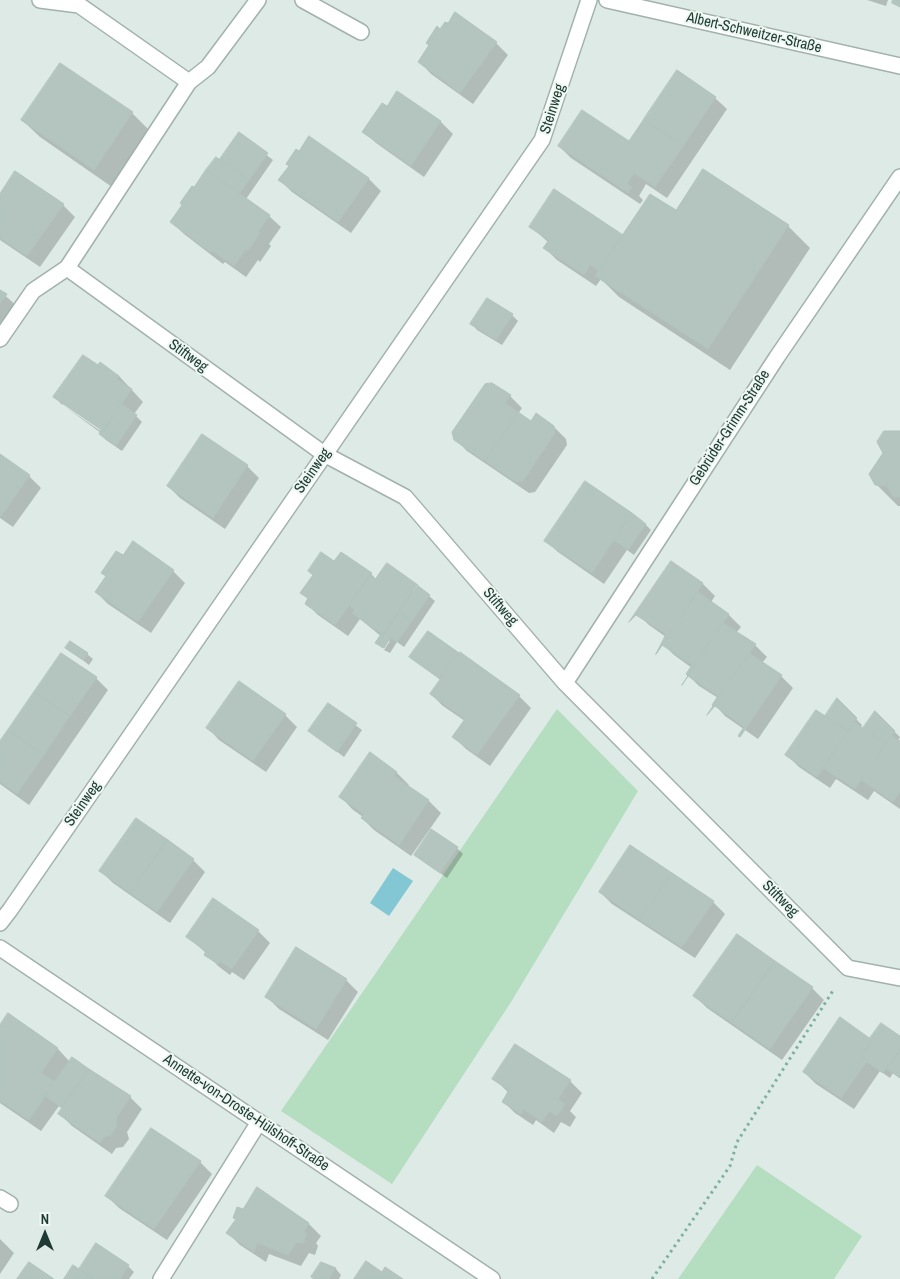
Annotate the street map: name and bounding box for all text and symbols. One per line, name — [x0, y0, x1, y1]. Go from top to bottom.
street label: Albert-Schweitzer-Straße — [685, 9, 823, 57]
street label: Steinweg — [537, 82, 569, 136]
street label: Stiftweg — [165, 336, 211, 376]
street label: Gebrüder-Grimm-Straße — [686, 367, 774, 489]
street label: Steinweg — [291, 445, 335, 497]
street label: Stiftweg — [479, 584, 521, 630]
street label: Steinweg — [61, 778, 105, 830]
street label: Stiftweg — [758, 877, 802, 921]
street label: Annette-von-Droste-Hülshoff-Straße — [159, 1051, 333, 1175]
north arrow — [20, 1209, 70, 1259]
text: N — [41, 1210, 49, 1228]

